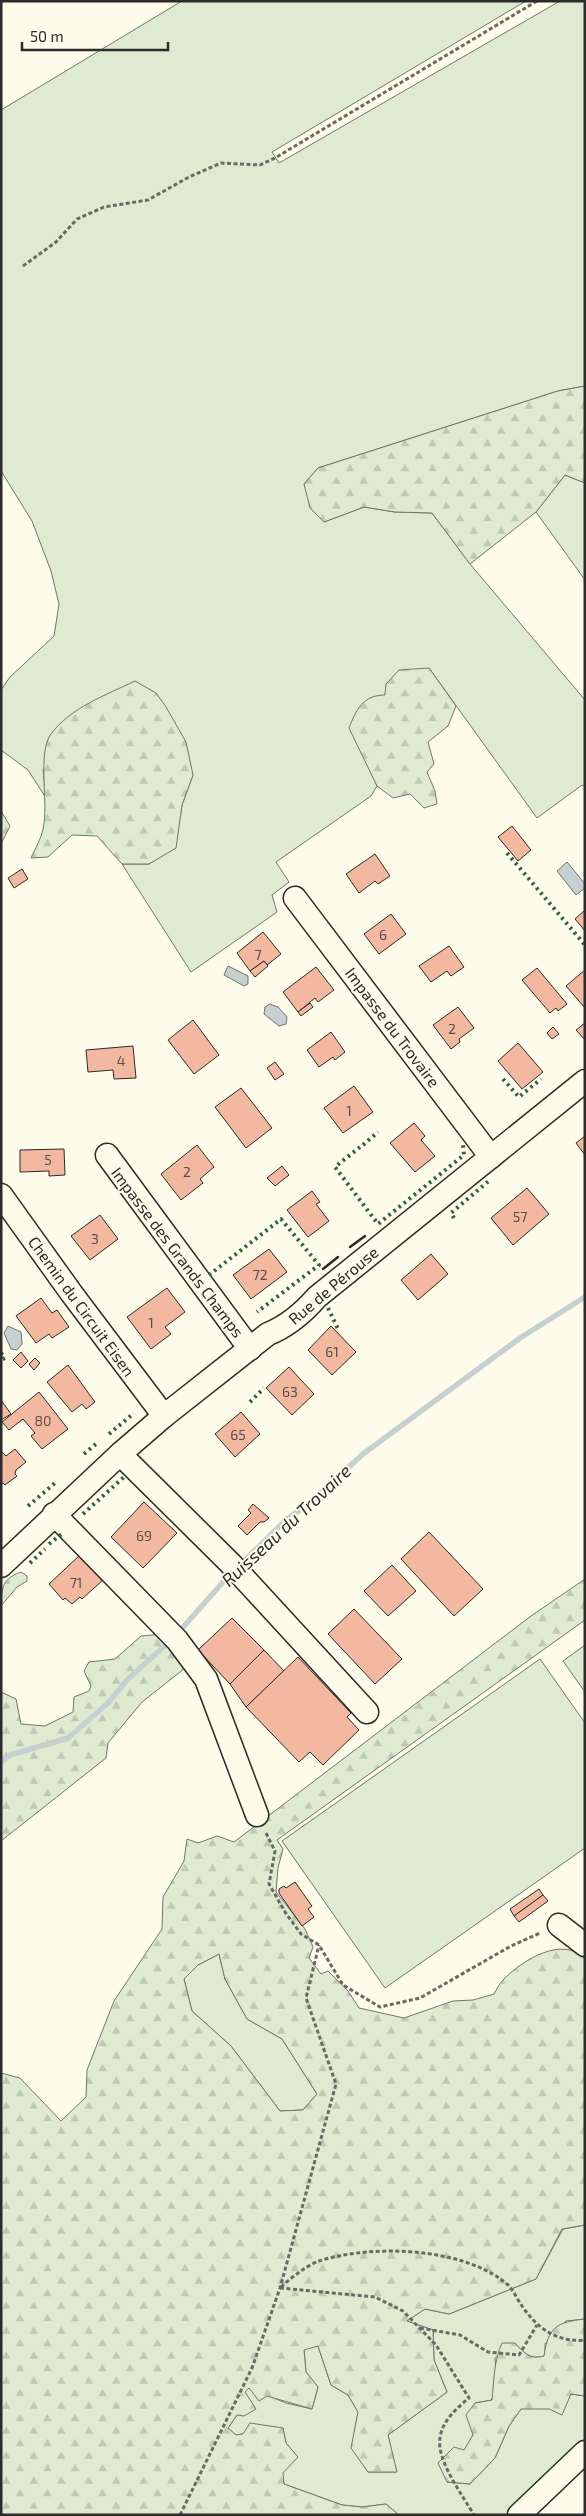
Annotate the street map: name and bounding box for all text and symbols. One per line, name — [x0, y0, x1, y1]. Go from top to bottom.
scale bar — [22, 20, 169, 52]
text: 50 m — [30, 27, 64, 45]
house number: 6 — [379, 926, 387, 943]
house number: 7 — [254, 946, 262, 963]
street label: Impasse du Trovaire — [342, 963, 444, 1091]
house number: 2 — [448, 1020, 456, 1037]
house number: 4 — [117, 1052, 125, 1069]
house number: 1 — [346, 1102, 352, 1119]
house number: 5 — [44, 1151, 52, 1168]
street label: Impasse des Grands Champs — [108, 1163, 248, 1341]
house number: 2 — [183, 1163, 191, 1180]
house number: 57 — [513, 1208, 527, 1225]
house number: 3 — [91, 1230, 99, 1247]
street label: Chemin du Circuit Eisen — [25, 1232, 139, 1380]
street label: Rue de Pérouse — [284, 1242, 382, 1328]
house number: 72 — [252, 1266, 268, 1283]
house number: 1 — [148, 1314, 154, 1331]
house number: 61 — [325, 1343, 339, 1360]
house number: 63 — [282, 1383, 298, 1400]
house number: 80 — [35, 1412, 51, 1429]
house number: 65 — [230, 1426, 246, 1443]
water label: Ruisseau du Trovaire — [217, 1459, 356, 1591]
house number: 69 — [136, 1527, 152, 1544]
house number: 71 — [70, 1574, 82, 1591]

